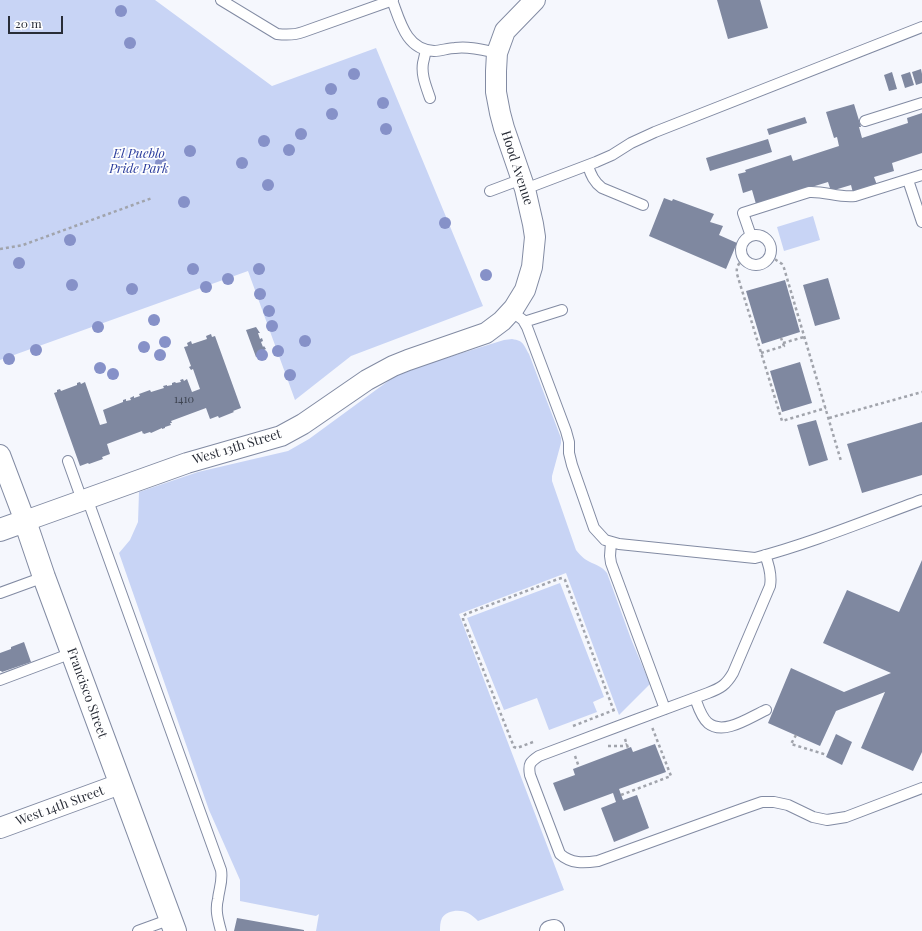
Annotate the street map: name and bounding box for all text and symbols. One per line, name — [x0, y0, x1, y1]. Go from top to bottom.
scale bar — [10, 8, 65, 34]
text: 20 m — [15, 15, 42, 31]
street label: Hood Avenue — [498, 129, 536, 207]
park label: El Pueblo Pride Park — [109, 146, 169, 177]
house number: 1410 — [174, 393, 194, 407]
street label: West 13th Street — [191, 426, 283, 468]
street label: Francisco Street — [63, 646, 111, 740]
street label: West 14th Street — [14, 783, 106, 829]

